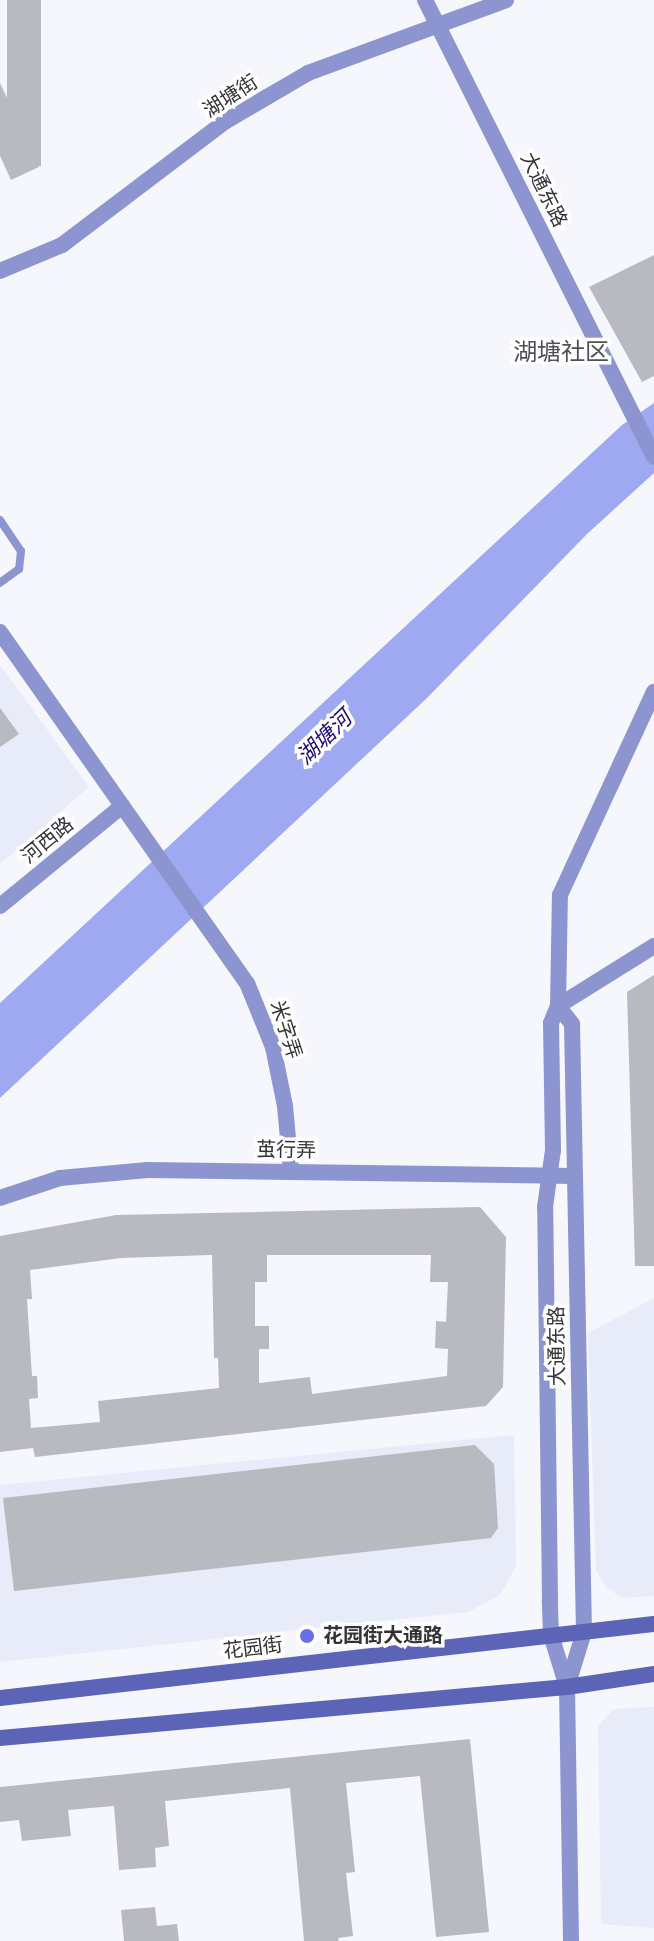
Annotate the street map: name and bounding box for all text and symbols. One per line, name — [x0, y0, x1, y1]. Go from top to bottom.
street label: 湖塘街 — [199, 71, 263, 123]
street label: 大通东路 — [515, 149, 571, 231]
district label: 湖塘社区 — [513, 339, 609, 367]
water label: 湖塘河 — [292, 706, 358, 770]
street label: 河西路 — [17, 813, 79, 869]
street label: 米字弄 — [264, 998, 306, 1062]
street label: 茧行弄 — [256, 1138, 316, 1164]
street label: 大通东路 — [545, 1306, 571, 1386]
place label: 花园街大通路 — [323, 1624, 443, 1648]
marker: 花园街大通路 — [298, 1627, 316, 1645]
street label: 花园街 — [222, 1633, 284, 1665]

